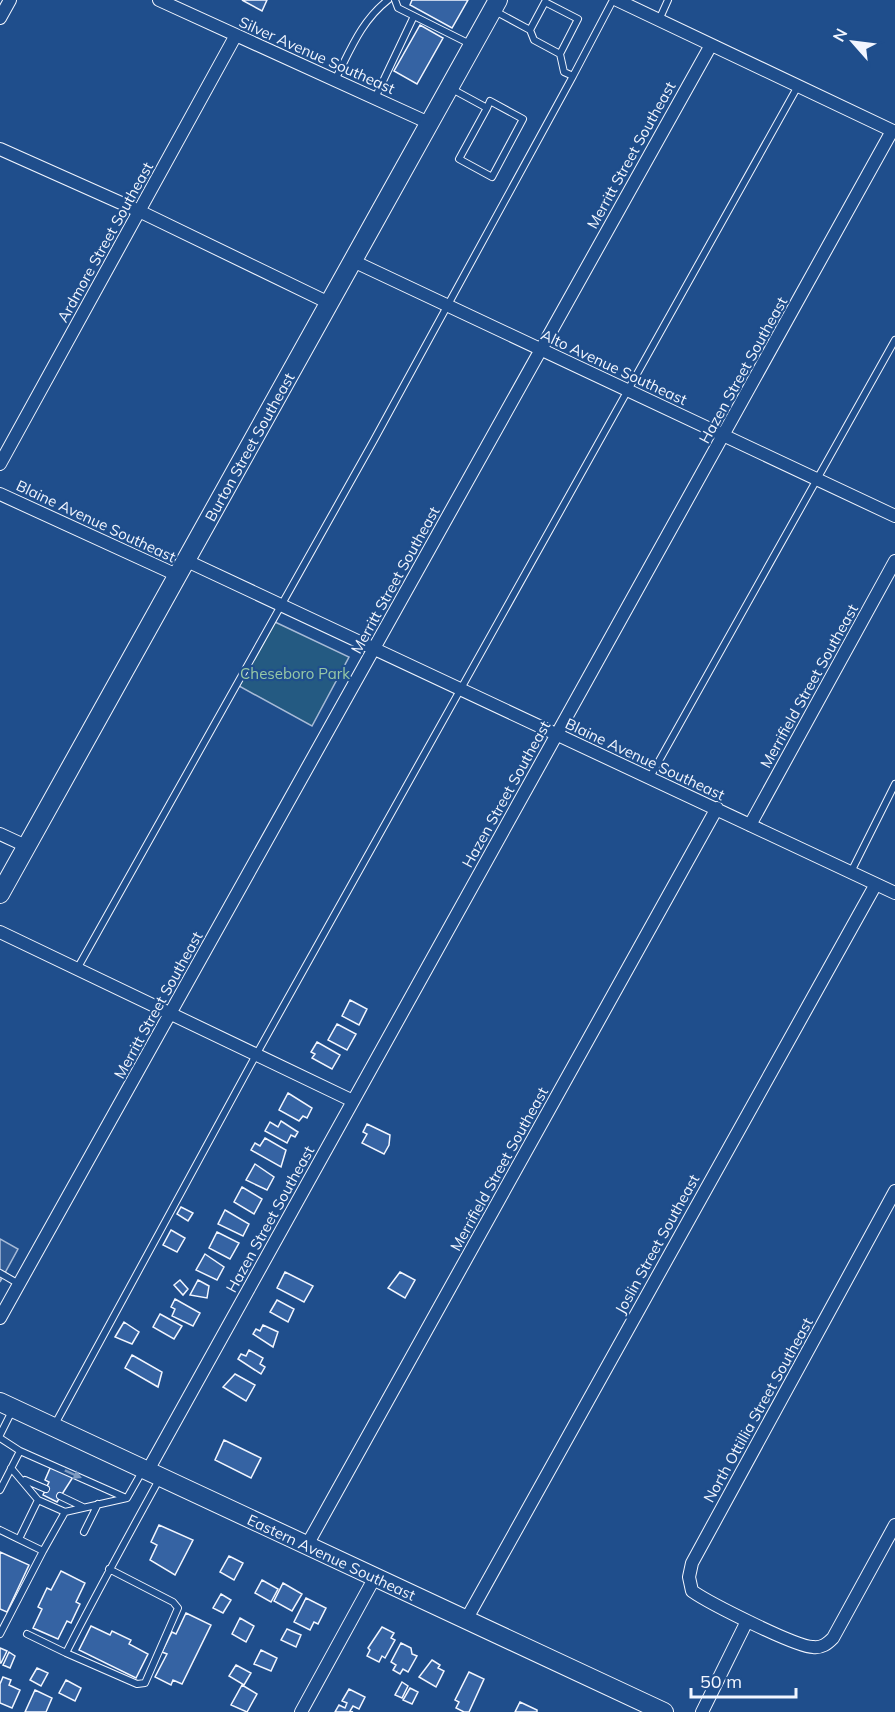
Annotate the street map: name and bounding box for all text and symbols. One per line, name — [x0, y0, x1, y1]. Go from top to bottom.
street label: Silver Avenue Southeast — [236, 12, 398, 98]
north arrow — [823, 12, 883, 72]
text: N — [828, 25, 851, 45]
street label: Merritt Street Southeast — [583, 78, 679, 232]
street label: Ardmore Street Southeast — [53, 159, 157, 325]
street label: Hazen Street Southeast — [695, 293, 791, 447]
street label: Alto Avenue Southeast — [538, 325, 690, 409]
street label: Burton Street Southeast — [200, 369, 298, 524]
street label: Blaine Avenue Southeast — [13, 476, 179, 566]
street label: Merritt Street Southeast — [347, 503, 443, 657]
street label: Merrifield Street Southeast — [756, 601, 862, 771]
park label: Cheseboro Park — [240, 664, 350, 683]
street label: Blaine Avenue Southeast — [562, 714, 728, 804]
street label: Hazen Street Southeast — [458, 717, 554, 871]
street label: Merritt Street Southeast — [110, 928, 206, 1082]
street label: Merrifield Street Southeast — [446, 1084, 552, 1254]
street label: Hazen Street Southeast — [222, 1142, 318, 1296]
street label: Joslin Street Southeast — [611, 1171, 703, 1317]
street label: North Ottillia Street Southeast — [699, 1314, 817, 1506]
one-way arrow — [65, 1470, 82, 1479]
street label: Eastern Avenue Southeast — [245, 1509, 419, 1604]
scale bar — [691, 1661, 796, 1699]
text: 50 m — [700, 1670, 742, 1693]

